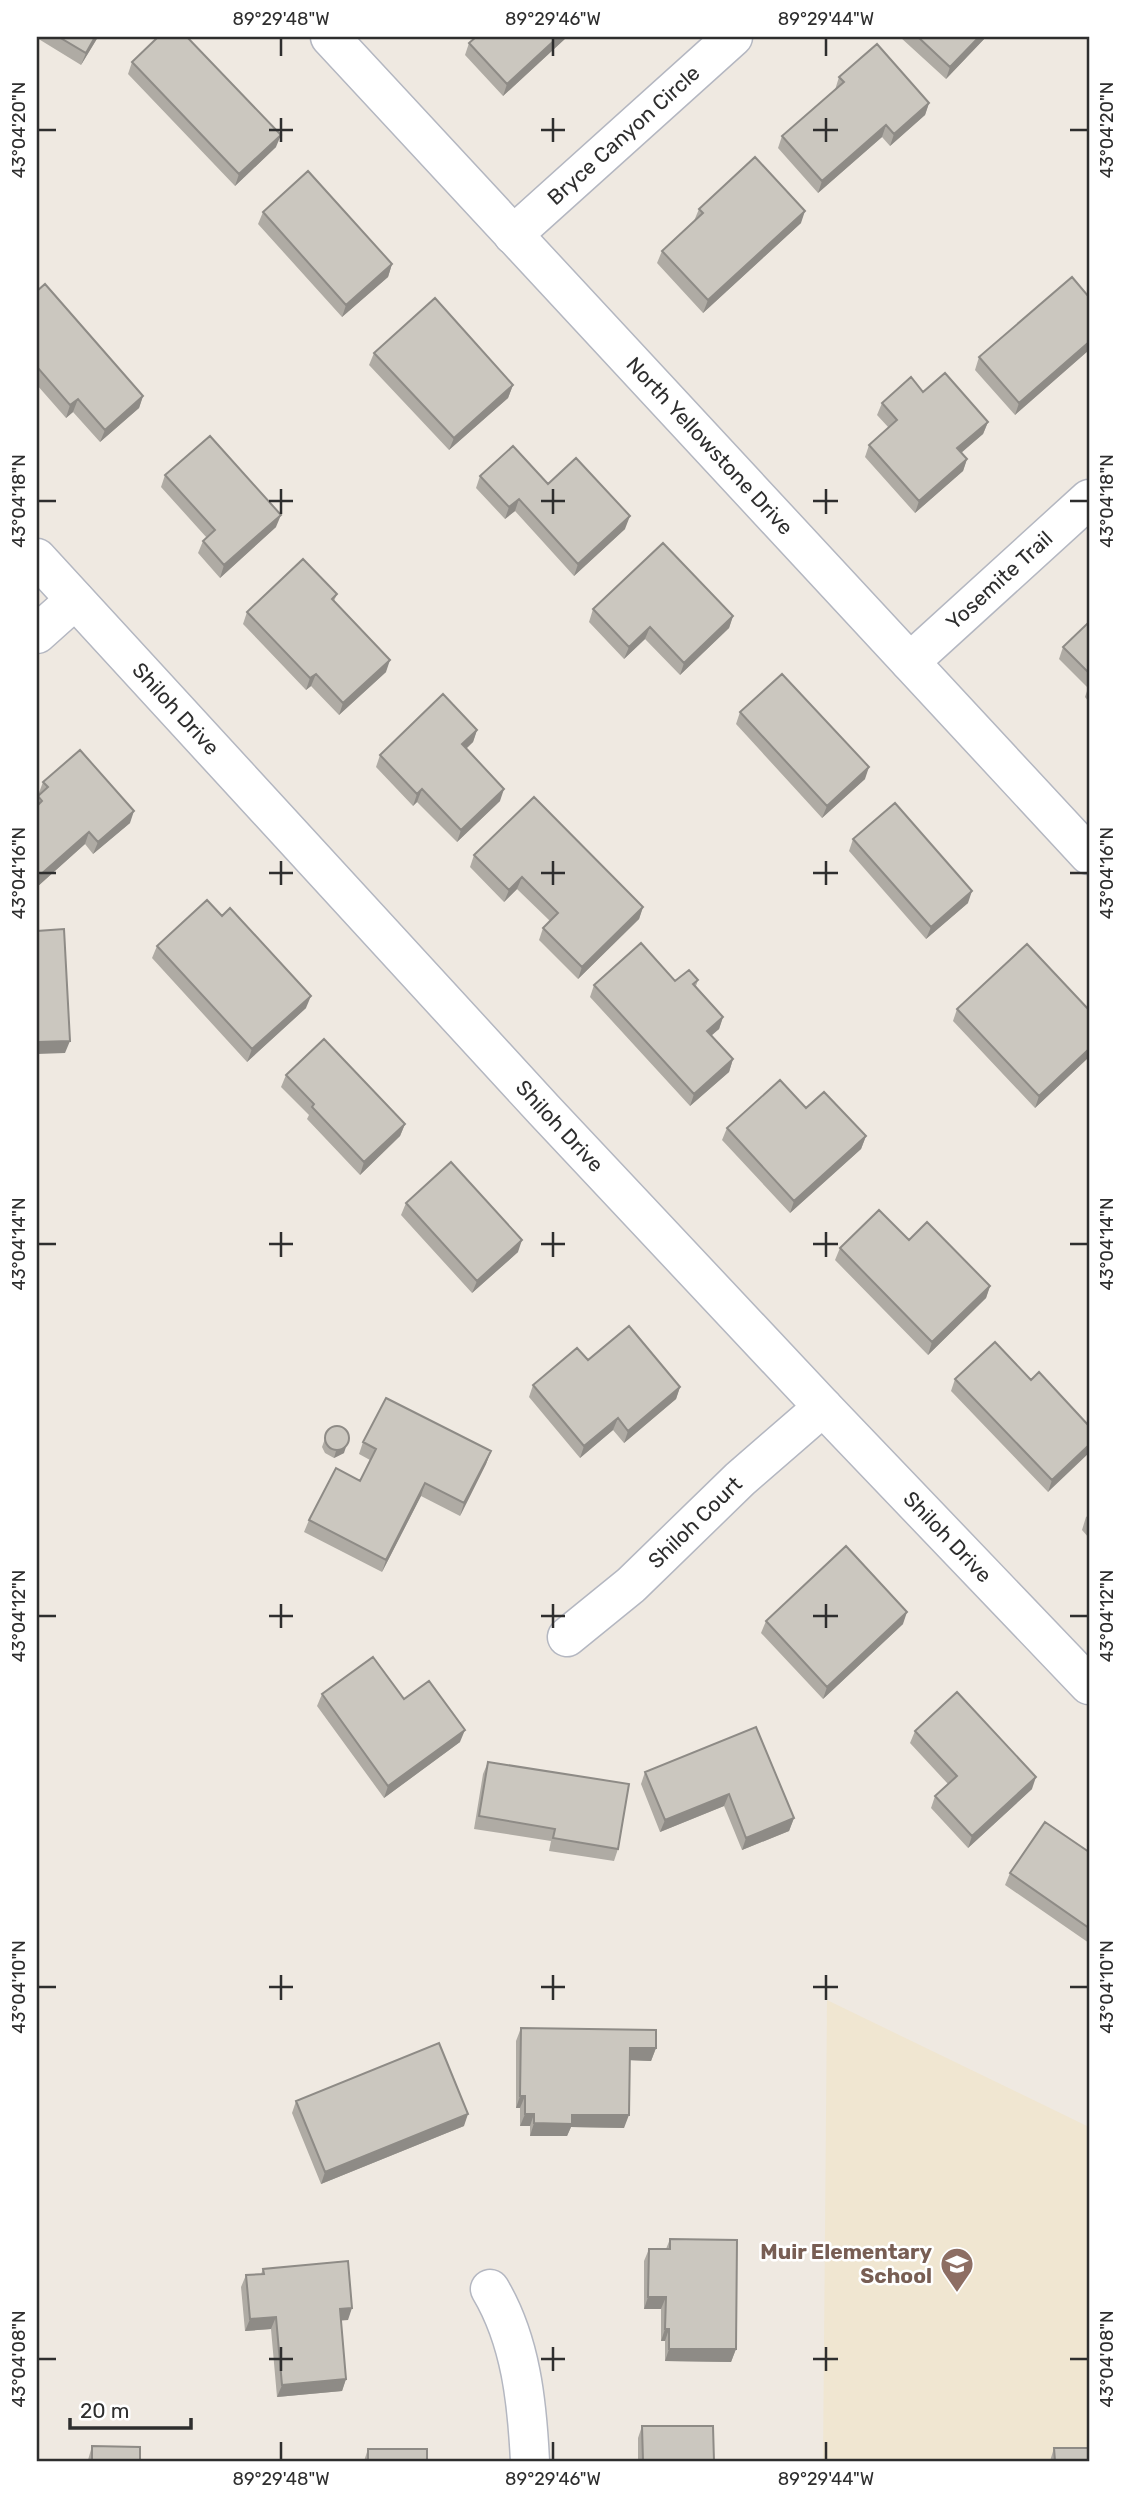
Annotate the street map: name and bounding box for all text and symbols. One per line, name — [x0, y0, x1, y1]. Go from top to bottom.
text: 89°29'48"W — [232, 8, 330, 30]
text: 89°29'46"W — [505, 8, 601, 30]
text: 89°29'44"W — [778, 8, 874, 30]
street label: Bryce Canyon Circle — [542, 60, 705, 210]
text: 43°04'20"N — [8, 82, 30, 178]
text: 43°04'20"N — [1096, 82, 1118, 178]
street label: North Yellowstone Drive — [621, 352, 799, 540]
text: 43°04'18"N — [8, 454, 30, 548]
text: 43°04'18"N — [1096, 454, 1118, 548]
street label: Yosemite Trail — [941, 526, 1057, 635]
street label: Shiloh Drive — [127, 657, 225, 760]
text: 43°04'16"N — [8, 827, 30, 919]
text: 43°04'16"N — [1096, 827, 1118, 919]
street label: Shiloh Drive — [511, 1075, 609, 1177]
text: 43°04'14"N — [8, 1198, 30, 1290]
text: 43°04'14"N — [1096, 1198, 1118, 1290]
street label: Shiloh Court — [643, 1471, 747, 1573]
street label: Shiloh Drive — [898, 1486, 997, 1587]
text: 43°04'12"N — [8, 1570, 30, 1662]
text: 43°04'12"N — [1096, 1570, 1118, 1662]
text: 43°04'10"N — [8, 1940, 30, 2034]
text: 43°04'10"N — [1096, 1940, 1118, 2034]
place label: Muir Elementary School — [760, 2239, 932, 2288]
school or university icon: Muir Elementary School — [938, 2245, 976, 2294]
text: 43°04'08"N — [8, 2310, 30, 2408]
text: 43°04'08"N — [1096, 2310, 1118, 2408]
scale bar — [70, 2386, 191, 2430]
text: 20 m — [80, 2398, 129, 2423]
text: 89°29'48"W — [232, 2468, 330, 2490]
text: 89°29'46"W — [505, 2468, 601, 2490]
text: 89°29'44"W — [778, 2468, 874, 2490]

